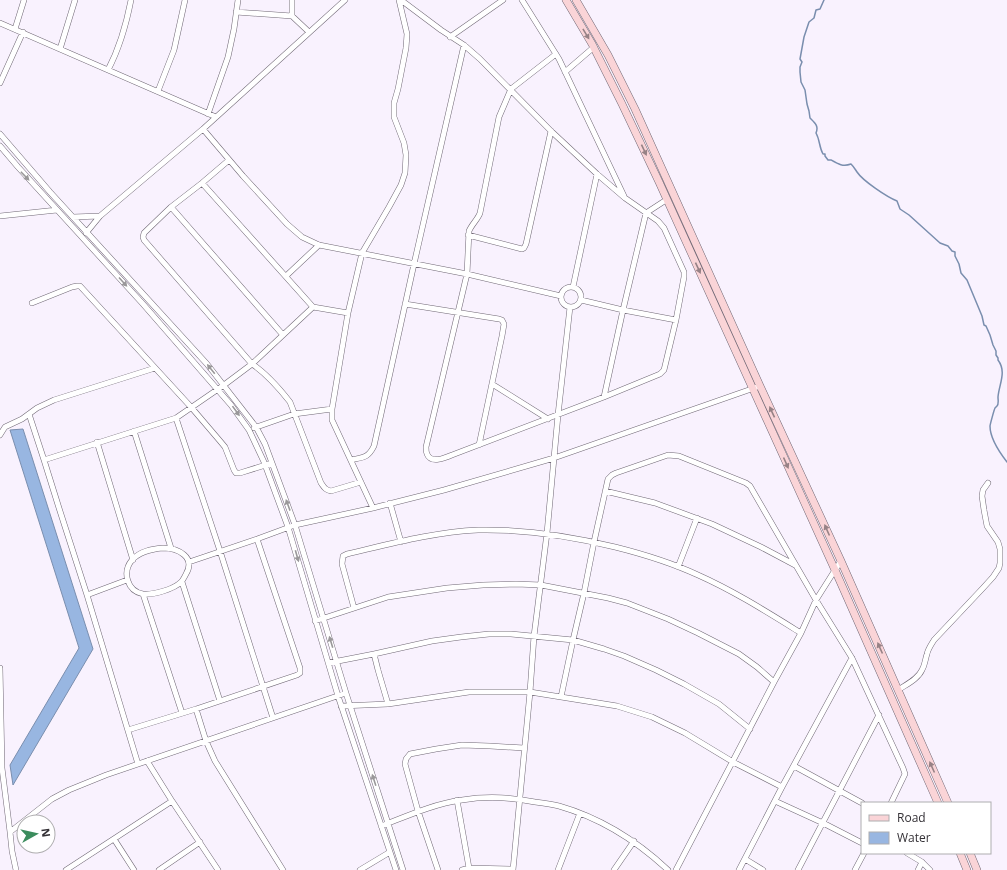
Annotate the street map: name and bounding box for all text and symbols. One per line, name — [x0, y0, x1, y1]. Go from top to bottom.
one-way arrow — [583, 28, 590, 39]
one-way arrow — [641, 144, 647, 156]
one-way arrow — [21, 171, 30, 181]
one-way arrow — [695, 263, 701, 274]
one-way arrow — [118, 277, 128, 287]
one-way arrow — [206, 363, 215, 374]
one-way arrow — [232, 406, 240, 417]
one-way arrow — [769, 406, 775, 417]
one-way arrow — [783, 458, 789, 470]
one-way arrow — [284, 498, 290, 510]
one-way arrow — [824, 524, 830, 535]
one-way arrow — [294, 551, 300, 563]
one-way arrow — [327, 636, 333, 648]
one-way arrow — [876, 642, 882, 654]
one-way arrow — [929, 762, 935, 773]
one-way arrow — [371, 773, 377, 785]
legend — [861, 802, 991, 854]
text: Road — [897, 809, 926, 826]
north arrow — [16, 814, 56, 854]
text: N — [38, 827, 54, 838]
text: Water — [897, 829, 931, 846]

